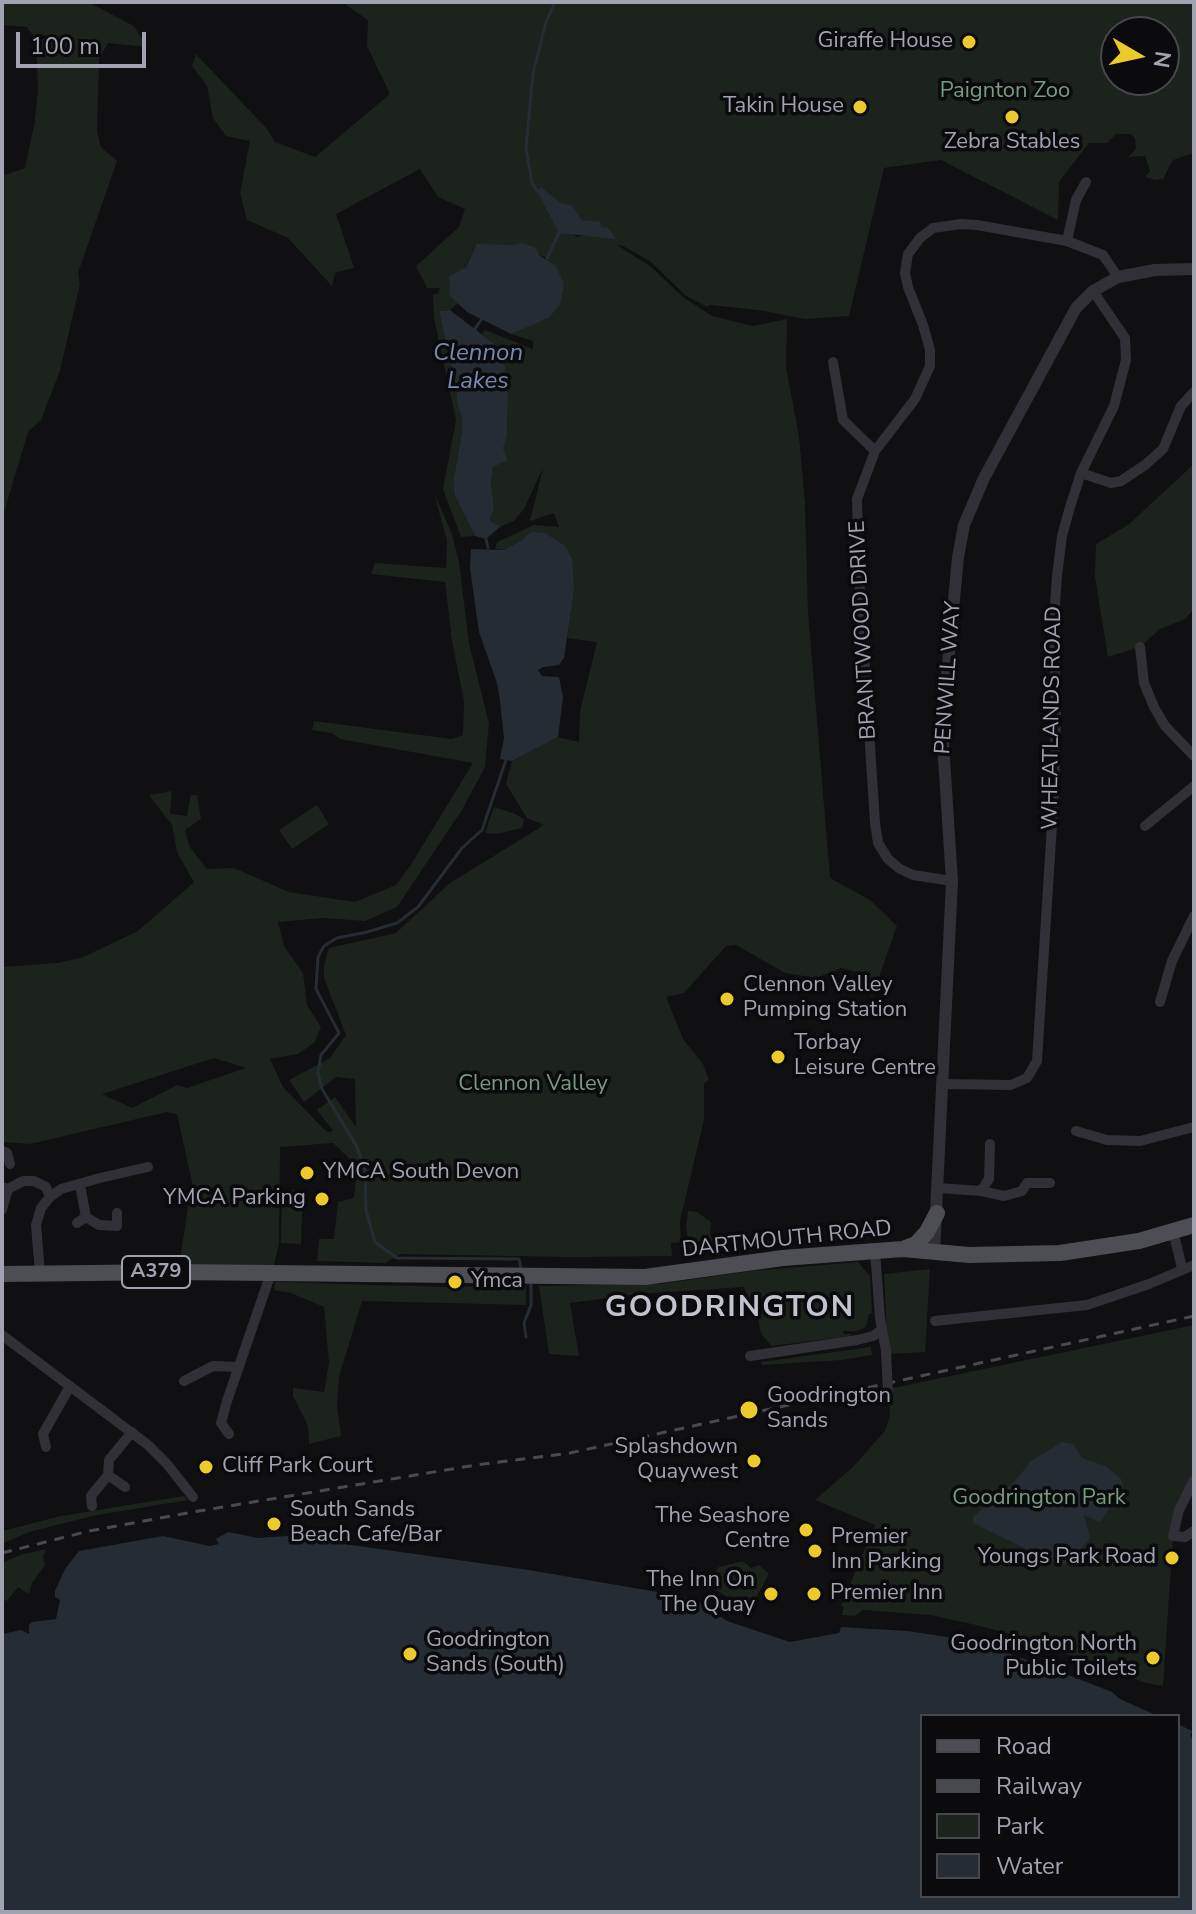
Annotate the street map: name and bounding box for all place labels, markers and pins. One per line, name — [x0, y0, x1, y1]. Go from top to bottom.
place label: Giraffe House — [818, 29, 953, 55]
marker: Giraffe House — [960, 33, 978, 51]
place label: Takin House — [723, 94, 844, 120]
marker: Takin House — [851, 98, 869, 116]
marker: Zebra Stables — [1003, 108, 1021, 126]
place label: Zebra Stables — [944, 130, 1080, 156]
place label: Clennon Valley Pumping Station — [743, 973, 907, 1024]
marker: Clennon Valley Pumping Station — [718, 990, 736, 1008]
place label: Torbay Leisure Centre — [794, 1031, 936, 1082]
marker: Torbay Leisure Centre — [769, 1048, 787, 1066]
place label: YMCA South Devon — [323, 1160, 519, 1186]
marker: YMCA South Devon — [298, 1164, 316, 1182]
place label: YMCA Parking — [163, 1186, 306, 1212]
marker: YMCA Parking — [313, 1190, 331, 1208]
place label: Ymca — [471, 1269, 523, 1295]
marker: Ymca — [446, 1273, 464, 1291]
place label: Goodrington Sands — [767, 1384, 891, 1436]
marker: Goodrington Sands — [738, 1399, 760, 1421]
place label: Splashdown Quaywest — [614, 1435, 738, 1486]
marker: Splashdown Quaywest — [745, 1452, 763, 1470]
place label: Cliff Park Court — [222, 1454, 373, 1480]
marker: Cliff Park Court — [197, 1458, 215, 1476]
place label: South Sands Beach Cafe/Bar — [290, 1498, 442, 1550]
place label: The Seashore Centre — [655, 1504, 790, 1556]
marker: South Sands Beach Cafe/Bar — [265, 1515, 283, 1533]
marker: The Seashore Centre — [797, 1521, 815, 1539]
place label: Premier Inn Parking — [831, 1525, 942, 1576]
marker: Premier Inn Parking — [806, 1542, 824, 1560]
place label: Youngs Park Road — [978, 1545, 1156, 1571]
marker: Youngs Park Road — [1163, 1549, 1181, 1567]
place label: The Inn On The Quay — [646, 1568, 755, 1620]
place label: Premier Inn — [830, 1581, 943, 1607]
marker: The Inn On The Quay — [762, 1585, 780, 1603]
marker: Premier Inn — [805, 1585, 823, 1603]
place label: Goodrington Sands (South) — [426, 1628, 565, 1680]
place label: Goodrington North Public Toilets — [950, 1632, 1137, 1684]
marker: Goodrington Sands (South) — [401, 1645, 419, 1663]
marker: Goodrington North Public Toilets — [1144, 1649, 1162, 1667]

